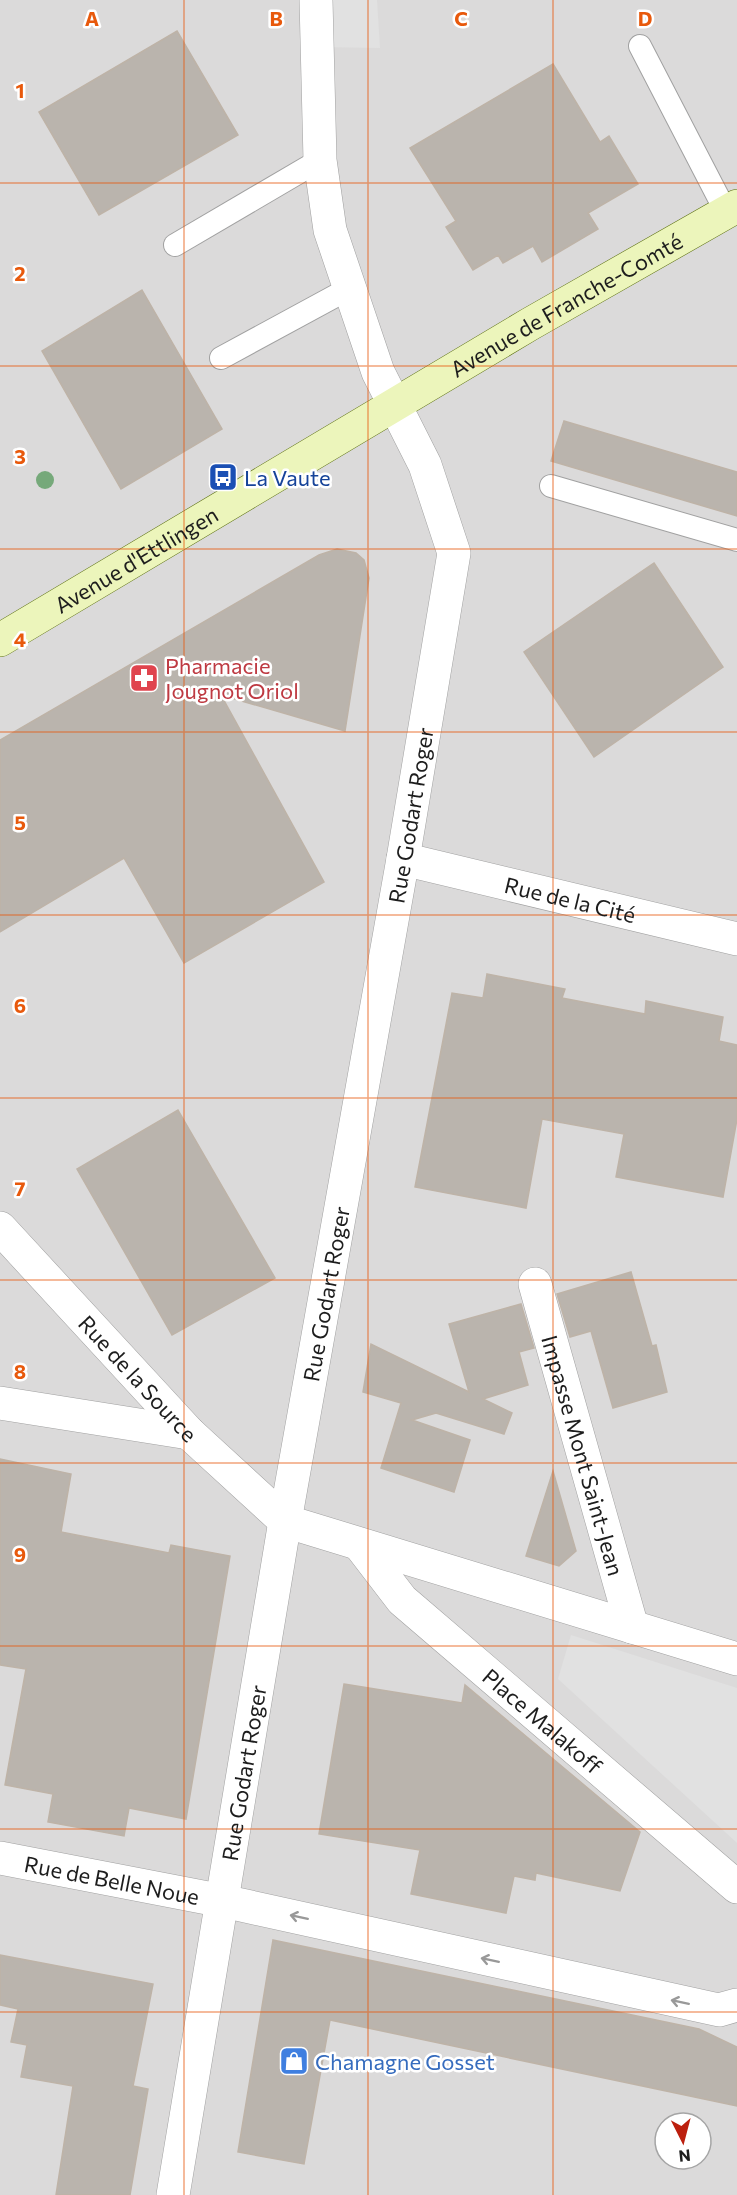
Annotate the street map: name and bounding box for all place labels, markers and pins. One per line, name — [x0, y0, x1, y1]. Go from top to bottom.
bus stop icon: La Vaute — [207, 461, 239, 493]
place label: La Vaute — [244, 464, 331, 491]
place label: Pharmacie Jougnot Oriol — [165, 652, 299, 704]
pharmacy icon: Pharmacie Jougnot Oriol — [128, 662, 160, 694]
shop icon: Chamagne Gosset — [278, 2045, 310, 2077]
place label: Chamagne Gosset — [315, 2048, 495, 2075]

